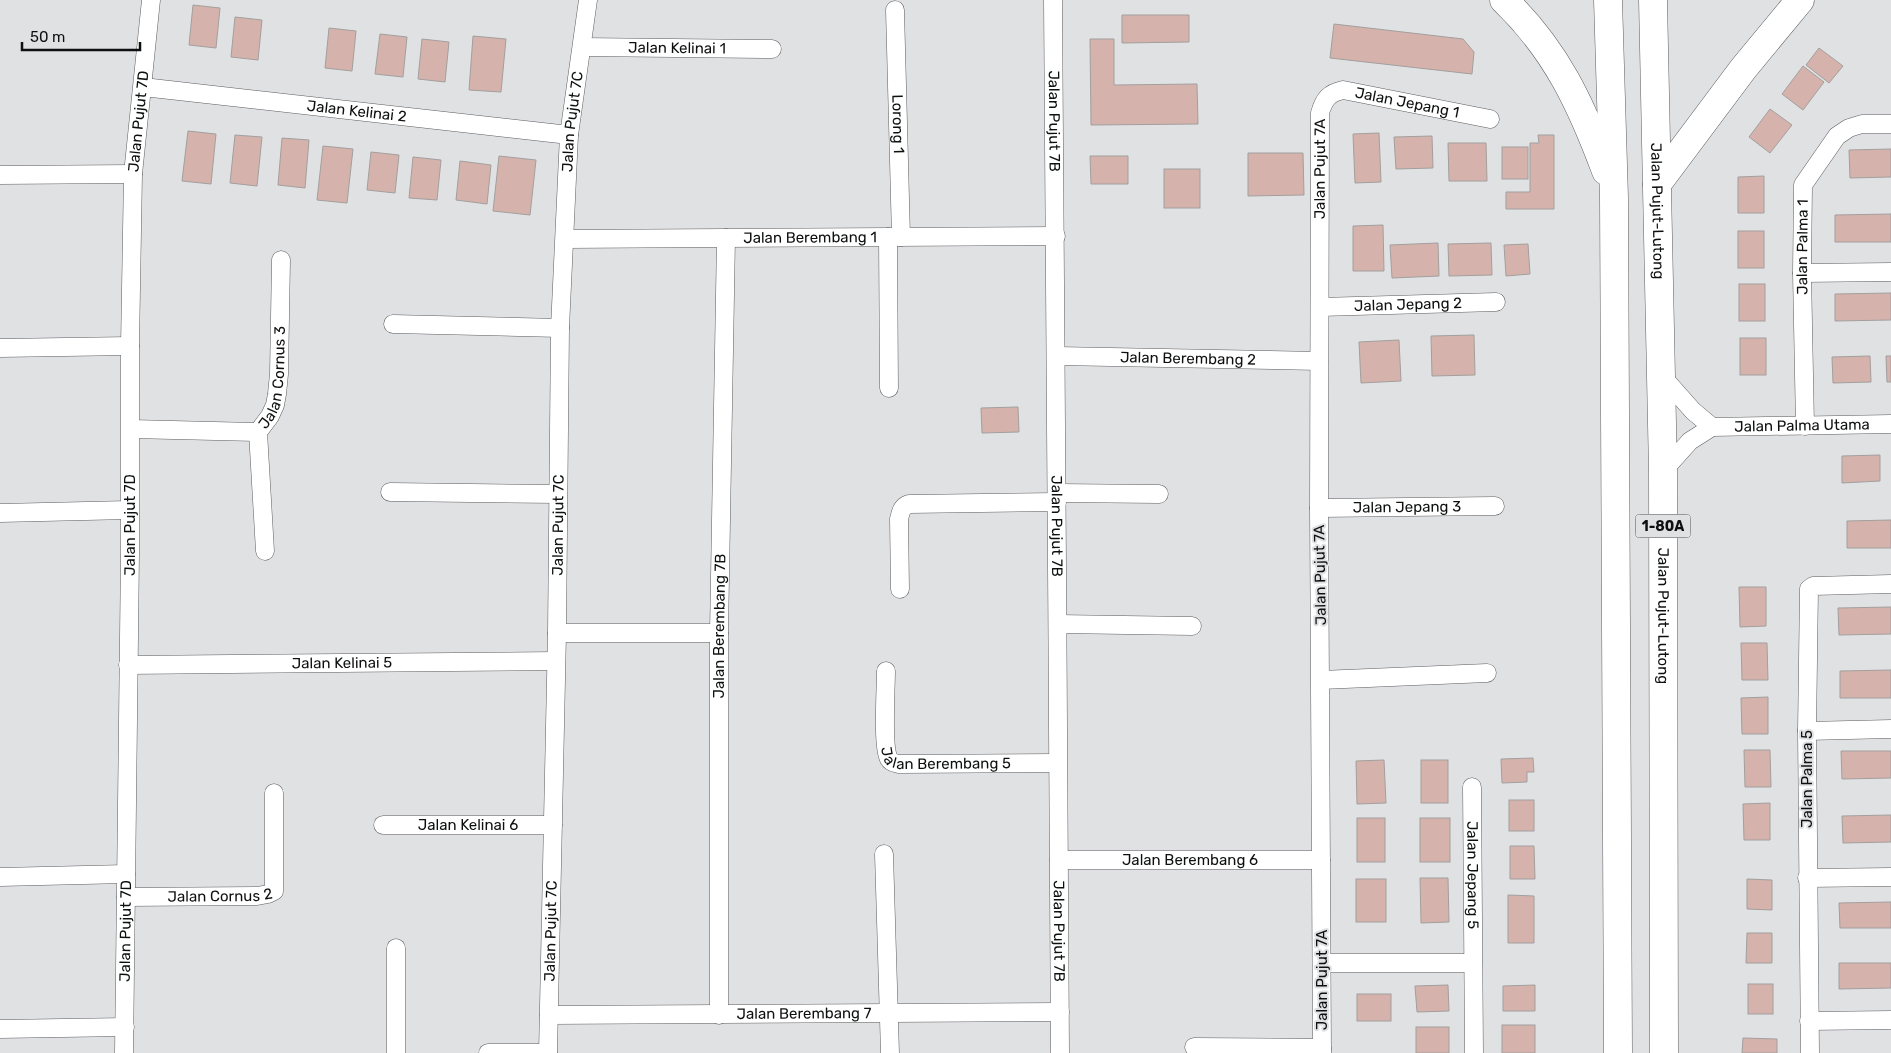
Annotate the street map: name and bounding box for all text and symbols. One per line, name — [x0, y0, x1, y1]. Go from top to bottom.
scale bar — [22, 20, 140, 52]
text: 50 m — [30, 28, 65, 46]
street label: Jalan Kelinai 1 — [628, 38, 726, 58]
street label: Jalan Pujut 7D — [124, 70, 153, 173]
street label: Jalan Pujut 7C — [558, 70, 587, 172]
street label: Jalan Pujut 7B — [1045, 70, 1064, 172]
street label: Jalan Jepang 1 — [1353, 84, 1461, 122]
street label: Lorong 1 — [888, 94, 908, 154]
street label: Jalan Kelinai 2 — [306, 97, 408, 126]
street label: Jalan Pujut 7A — [1311, 119, 1329, 219]
street label: Jalan Pujut-Lutong — [1647, 142, 1668, 279]
street label: Jalan Palma 1 — [1793, 199, 1812, 295]
street label: Jalan Berembang 1 — [743, 228, 877, 247]
street label: Jalan Jepang 2 — [1354, 294, 1462, 315]
street label: Jalan Cornus 3 — [254, 326, 289, 432]
street label: Jalan Berembang 2 — [1120, 348, 1256, 369]
street label: Jalan Palma Utama — [1734, 415, 1870, 436]
street label: Jalan Pujut 7D — [121, 474, 139, 576]
street label: Jalan Pujut 7C — [549, 474, 568, 576]
street label: Jalan Pujut 7B — [1048, 475, 1066, 577]
street label: Jalan Jepang 3 — [1353, 497, 1461, 517]
road number: 1-80A — [1636, 514, 1690, 538]
street label: Jalan Pujut 7A — [1310, 525, 1330, 625]
street label: Jalan Pujut-Lutong — [1654, 548, 1672, 684]
street label: Jalan Berembang 7B — [710, 553, 729, 698]
street label: Jalan Kelinai 5 — [292, 654, 392, 672]
street label: Jalan Palma 5 — [1798, 730, 1816, 828]
street label: Jalan Berembang 5 — [877, 745, 1011, 773]
street label: Jalan Kelinai 6 — [418, 816, 518, 834]
street label: Jalan Jepang 5 — [1463, 821, 1482, 929]
street label: Jalan Berembang 6 — [1122, 851, 1258, 869]
street label: Jalan Pujut 7D — [116, 880, 135, 982]
street label: Jalan Pujut 7C — [541, 880, 561, 982]
street label: Jalan Pujut 7B — [1050, 880, 1068, 982]
street label: Jalan Cornus 2 — [167, 884, 274, 906]
street label: Jalan Pujut 7A — [1313, 930, 1331, 1030]
street label: Jalan Berembang 7 — [737, 1004, 872, 1023]

